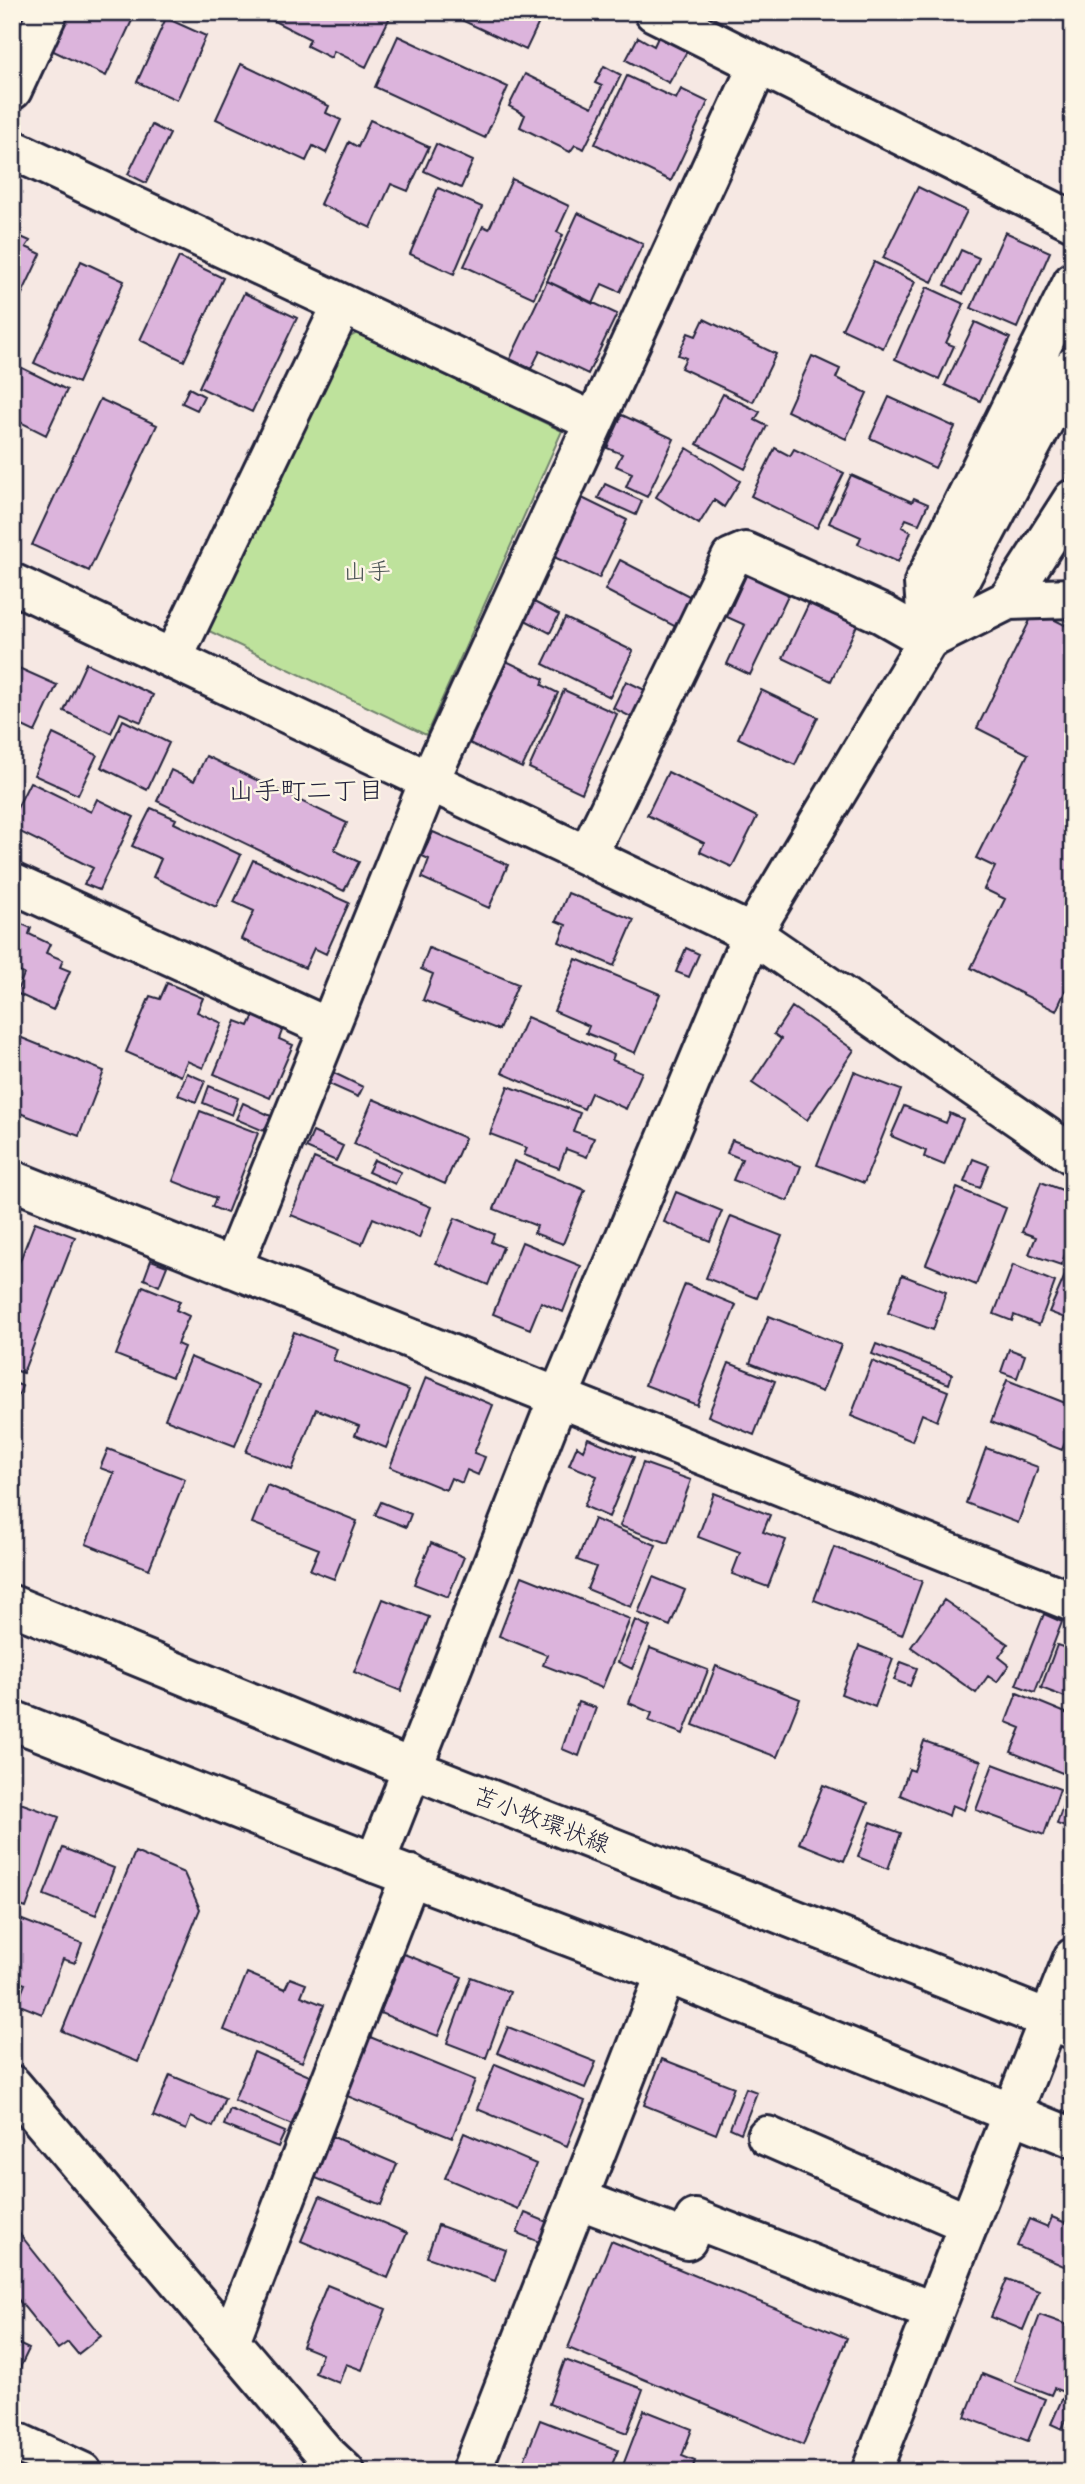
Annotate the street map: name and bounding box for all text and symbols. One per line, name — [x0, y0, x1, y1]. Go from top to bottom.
park label: 山手 — [343, 555, 391, 585]
district label: 山手町二丁目 — [228, 773, 384, 806]
street label: 苫小牧環状線 — [469, 1779, 615, 1859]

